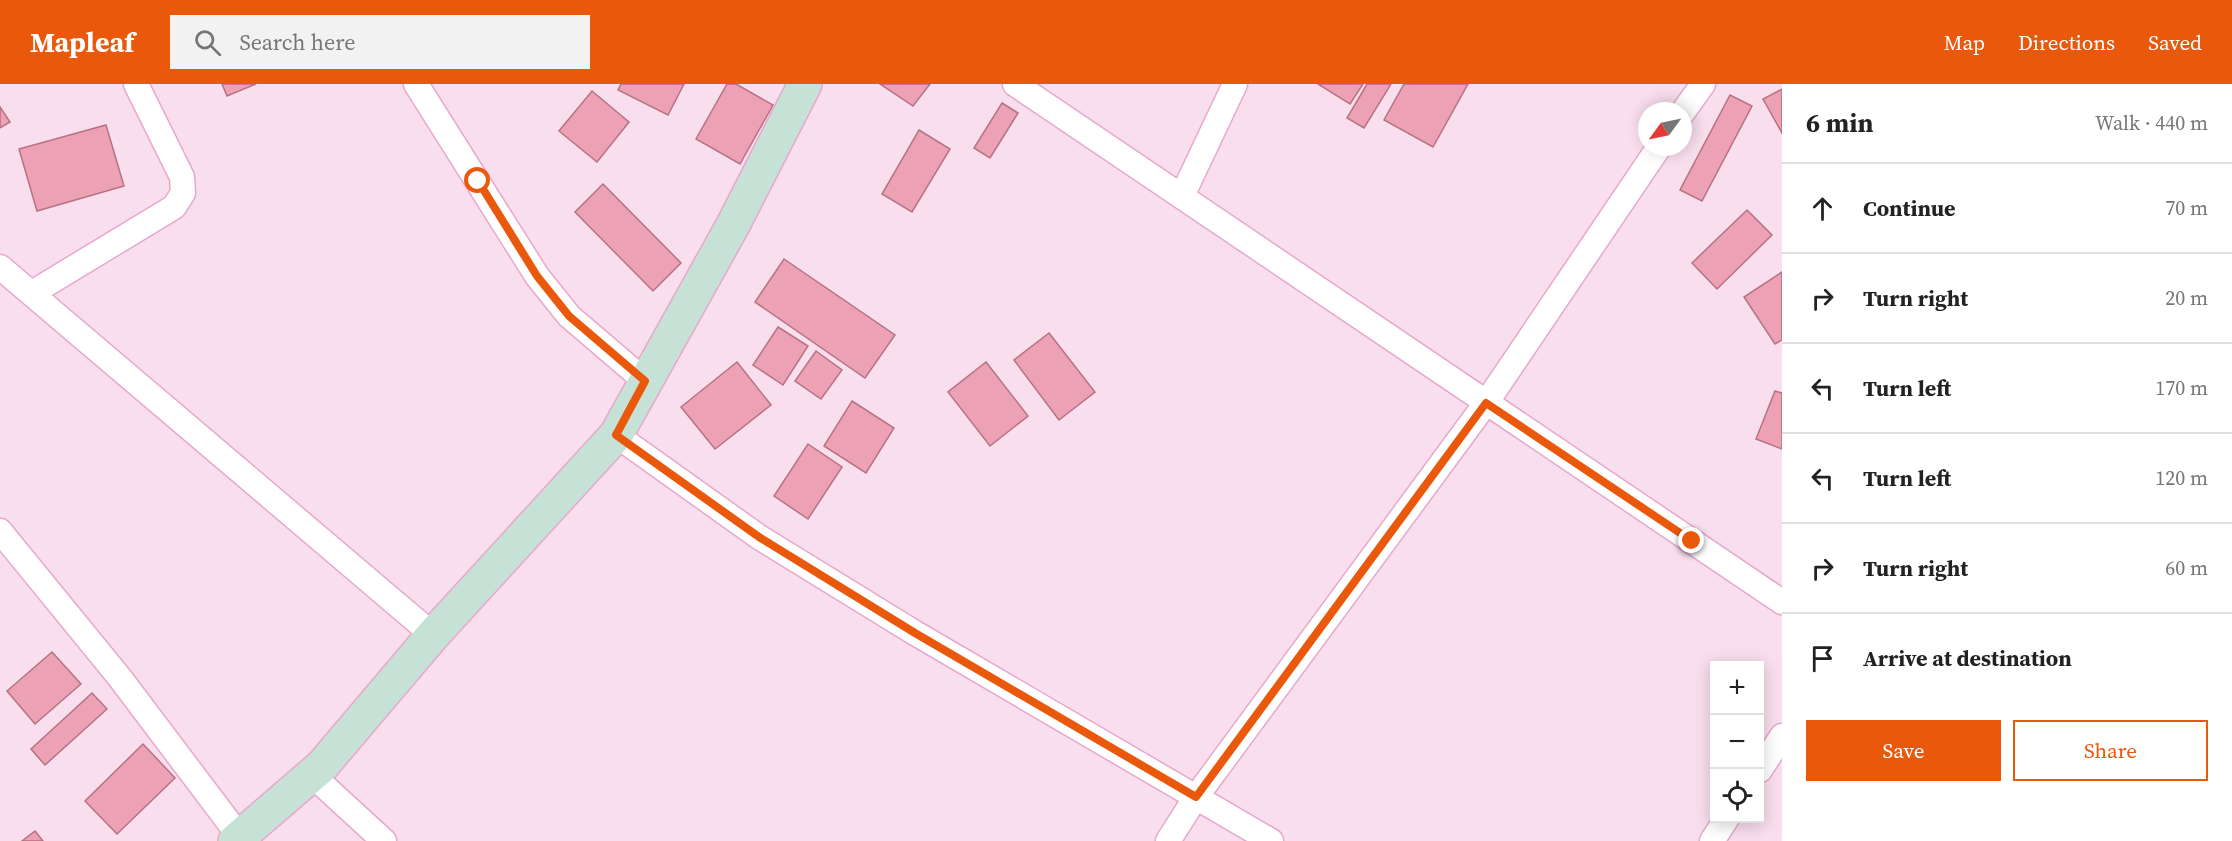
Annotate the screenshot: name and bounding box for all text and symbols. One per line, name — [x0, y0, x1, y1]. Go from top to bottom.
search box — [170, 15, 590, 69]
text: Mapleaf — [30, 23, 134, 61]
icon: search — [191, 26, 224, 59]
text: Search here — [239, 27, 355, 57]
text: Map — [1944, 28, 1985, 57]
text: Directions — [2018, 28, 2115, 57]
text: Saved — [2148, 28, 2202, 57]
north arrow — [1638, 102, 1692, 156]
text: 6 min — [1806, 105, 1873, 141]
text: Walk · 440 m — [2095, 109, 2208, 137]
route start — [464, 167, 490, 193]
icon: ahead — [1806, 192, 1839, 225]
text: Continue — [1863, 193, 1956, 223]
text: 70 m — [2165, 194, 2208, 222]
icon: right — [1806, 282, 1839, 315]
text: Turn right — [1863, 283, 1968, 313]
text: 20 m — [2165, 284, 2208, 312]
icon: left — [1806, 372, 1839, 405]
text: Turn left — [1863, 373, 1951, 403]
text: 170 m — [2155, 374, 2208, 402]
icon: left — [1806, 462, 1839, 495]
text: Turn left — [1863, 463, 1951, 493]
text: 120 m — [2155, 464, 2208, 492]
route end — [1678, 527, 1704, 553]
icon: right — [1806, 552, 1839, 585]
text: Turn right — [1863, 553, 1968, 583]
text: 60 m — [2165, 554, 2208, 582]
icon: arrive — [1806, 642, 1839, 675]
text: Arrive at destination — [1863, 643, 2072, 673]
map controls — [1710, 661, 1764, 823]
button: + — [1710, 661, 1764, 715]
button: − — [1710, 715, 1764, 769]
button: Save — [1806, 720, 2001, 781]
button: Share — [2013, 720, 2208, 781]
button: locate — [1710, 769, 1764, 823]

